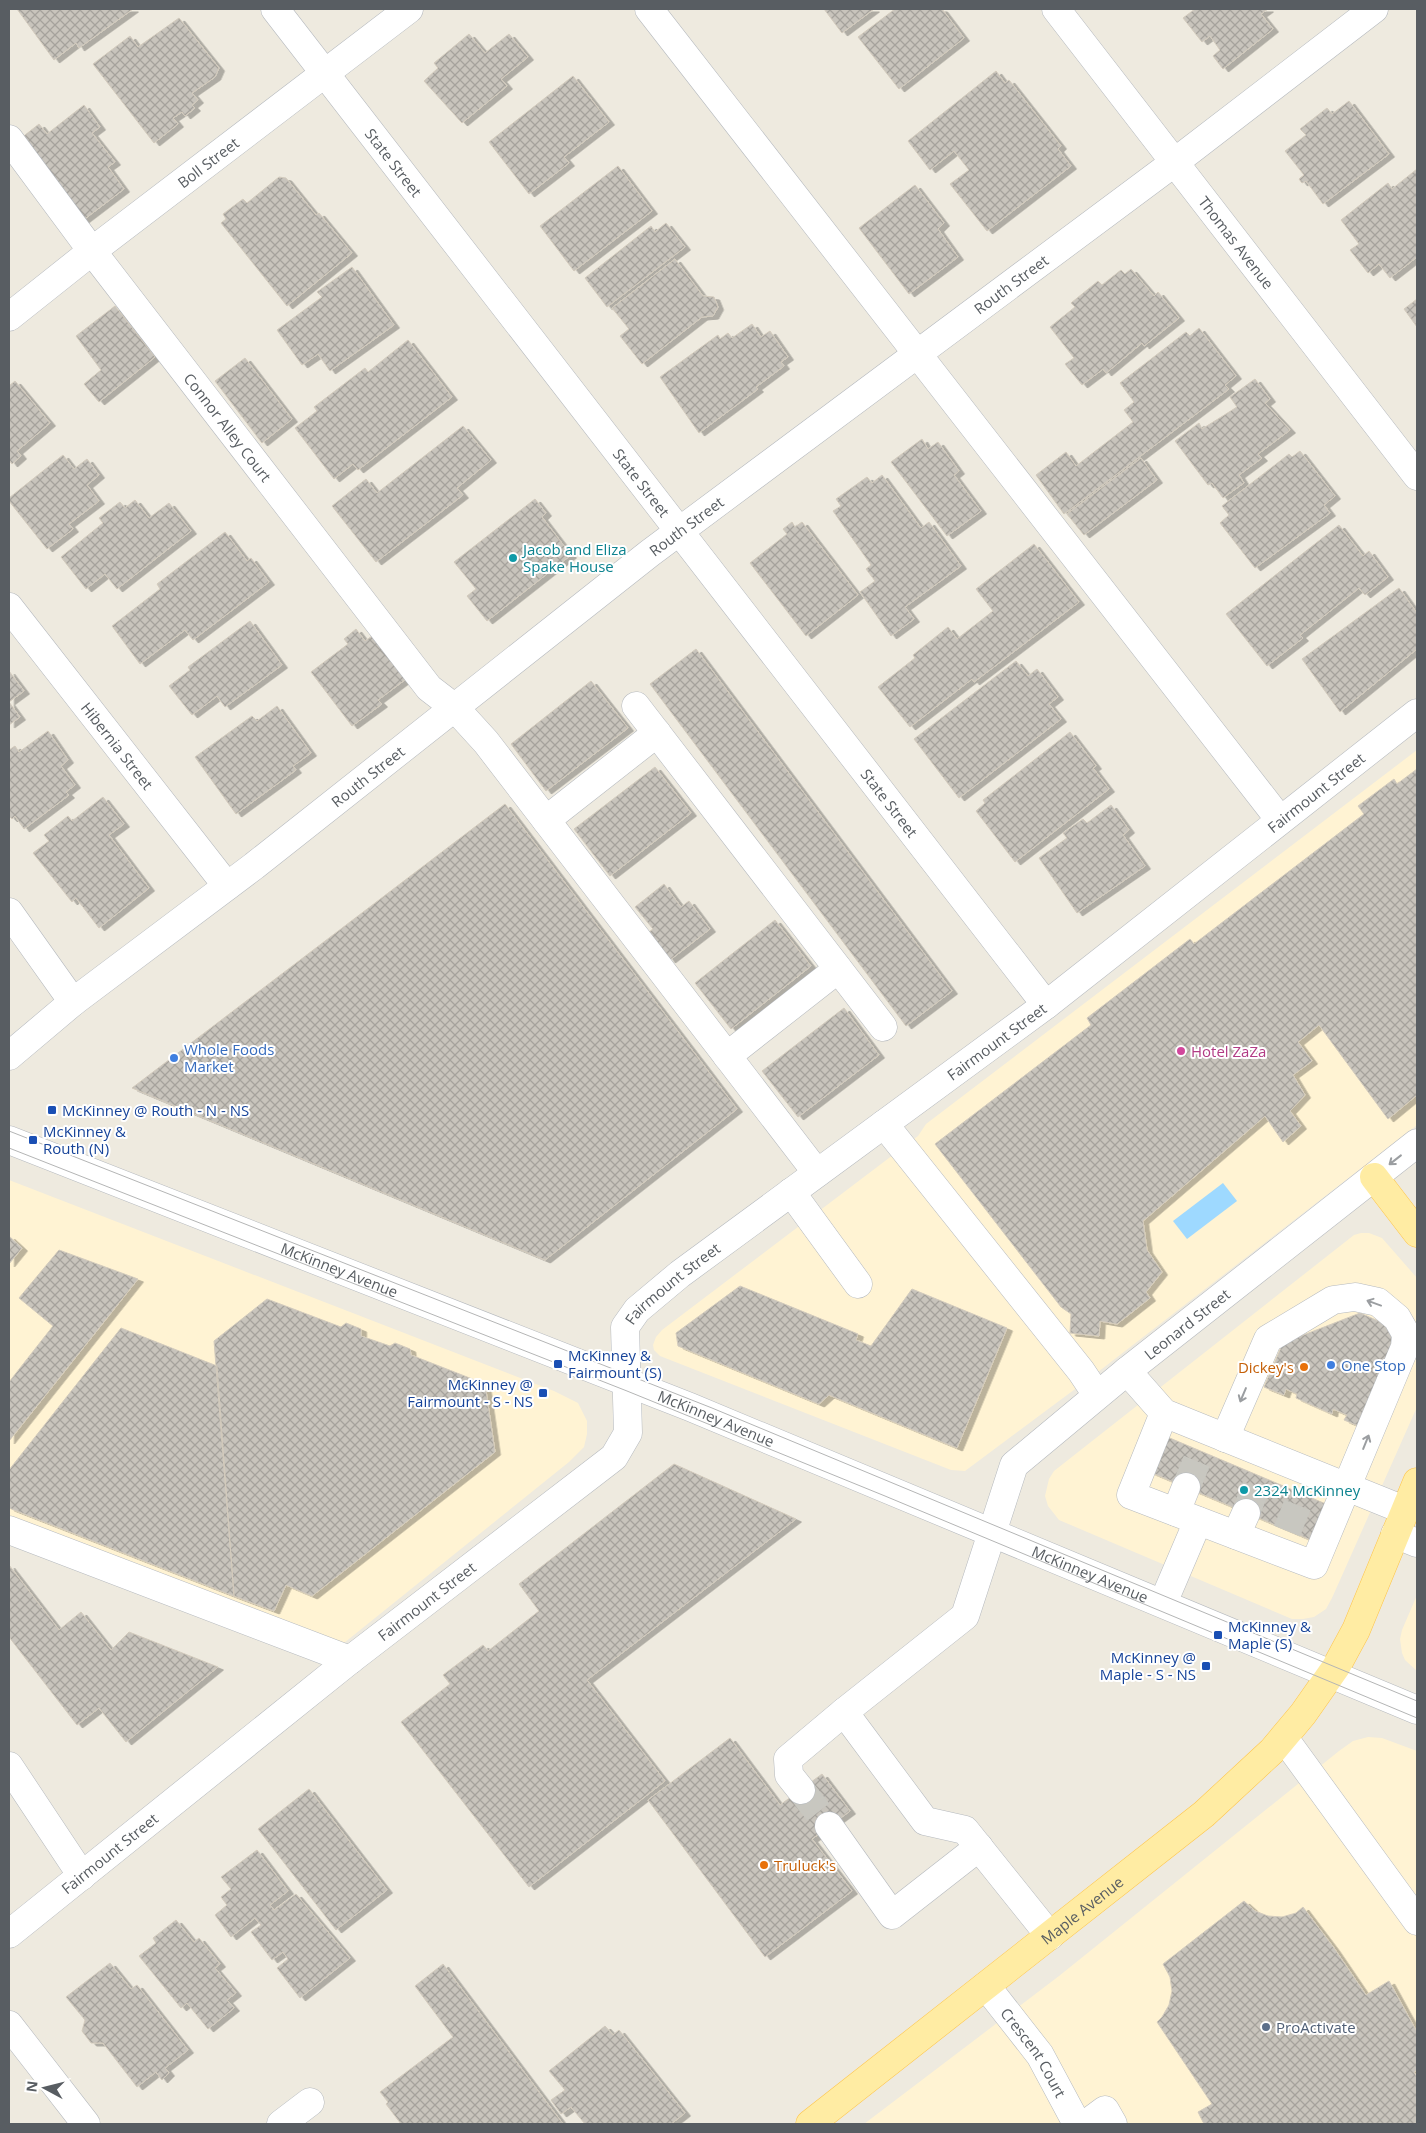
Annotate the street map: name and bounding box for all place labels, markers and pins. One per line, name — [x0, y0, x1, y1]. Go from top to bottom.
place label: Jacob and Eliza Spake House — [521, 539, 627, 576]
marker: Jacob and Eliza Spake House — [507, 552, 519, 564]
place label: Whole Foods Market — [184, 1039, 274, 1076]
place label: Hotel ZaZa — [1191, 1041, 1266, 1061]
marker: Hotel ZaZa — [1175, 1045, 1187, 1057]
marker: Whole Foods Market — [168, 1052, 180, 1064]
place label: McKinney @ Routh - N - NS — [62, 1100, 249, 1120]
marker: McKinney @ Routh - N - NS — [46, 1104, 58, 1116]
place label: McKinney & Routh (N) — [43, 1121, 126, 1158]
marker: McKinney & Routh (N) — [27, 1134, 39, 1146]
place label: McKinney & Fairmount (S) — [568, 1345, 662, 1382]
place label: One Stop — [1341, 1355, 1406, 1375]
place label: Dickey's — [1238, 1357, 1294, 1377]
marker: McKinney & Fairmount (S) — [552, 1358, 564, 1370]
marker: One Stop — [1325, 1359, 1337, 1371]
marker: Dickey's — [1298, 1361, 1310, 1373]
place label: McKinney @ Fairmount - S - NS — [407, 1374, 533, 1411]
marker: McKinney @ Fairmount - S - NS — [537, 1387, 549, 1399]
place label: 2324 McKinney — [1254, 1480, 1361, 1500]
marker: 2324 McKinney — [1238, 1484, 1250, 1496]
place label: McKinney & Maple (S) — [1228, 1616, 1311, 1653]
marker: McKinney & Maple (S) — [1212, 1629, 1224, 1641]
place label: McKinney @ Maple - S - NS — [1100, 1647, 1196, 1684]
marker: McKinney @ Maple - S - NS — [1200, 1660, 1212, 1672]
place label: Truluck's — [774, 1855, 836, 1875]
marker: Truluck's — [758, 1859, 770, 1871]
place label: ProActivate — [1276, 2017, 1356, 2037]
marker: ProActivate — [1260, 2021, 1272, 2033]

